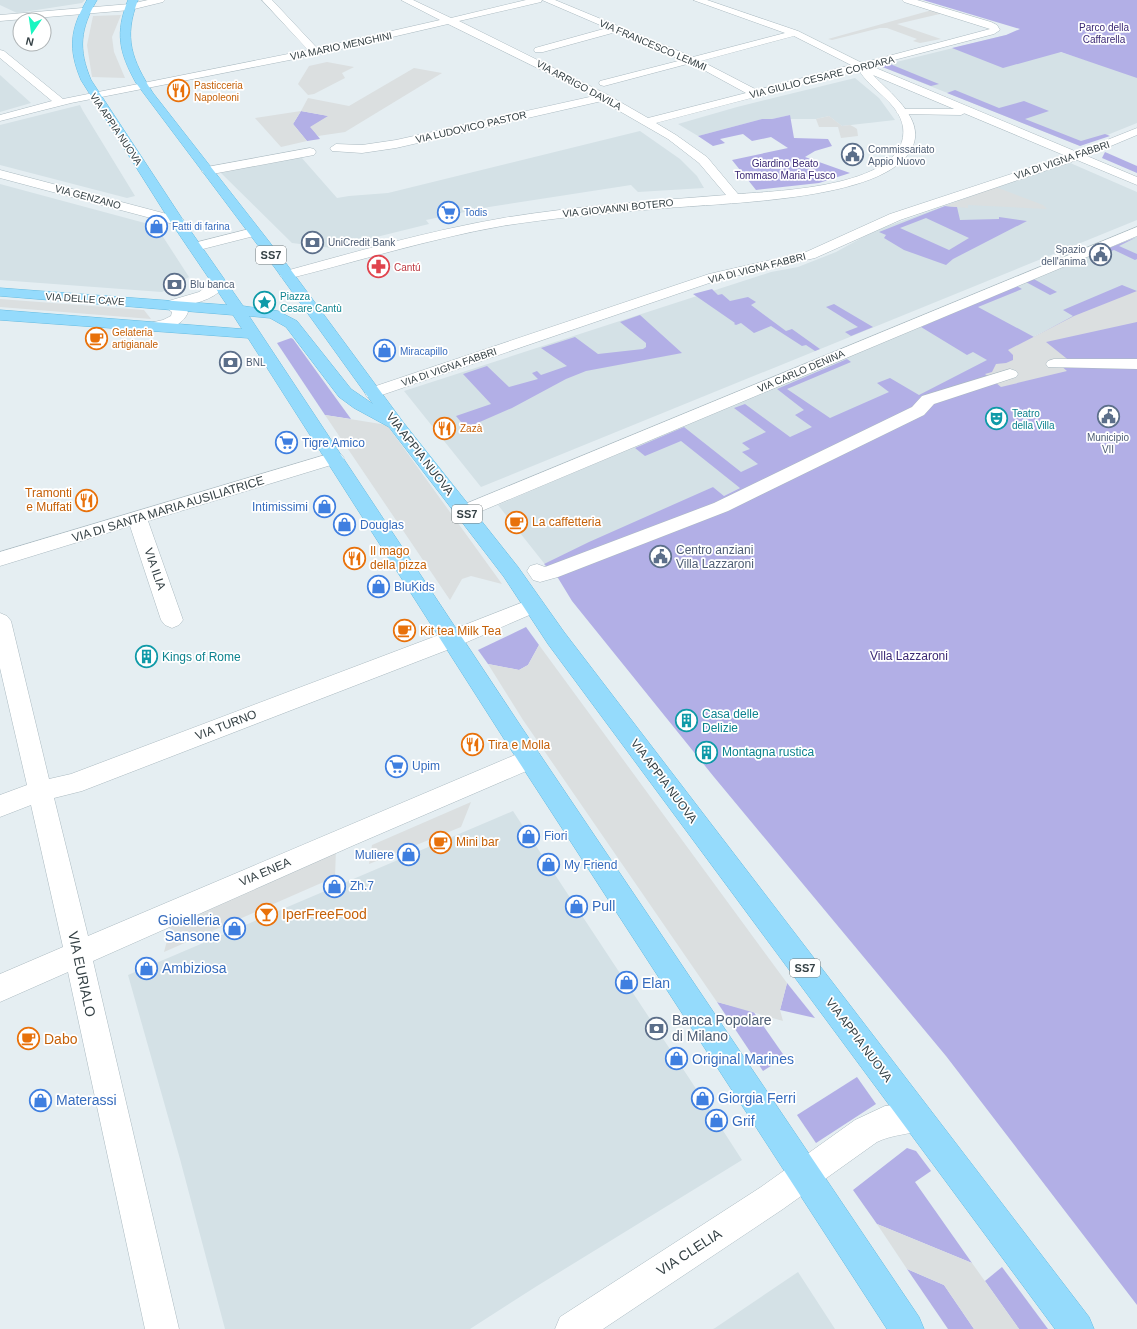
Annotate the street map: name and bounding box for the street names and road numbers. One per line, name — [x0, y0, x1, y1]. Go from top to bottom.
street label: VIA FRANCESCO LEMMI — [598, 17, 708, 73]
street label: VIA MARIO MENGHINI — [289, 30, 393, 62]
street label: VIA GIULIO CESARE CORDARA — [748, 54, 896, 100]
street label: VIA ARRIGO DAVILA — [535, 58, 624, 112]
street label: VIA APPIA NUOVA — [88, 91, 144, 167]
street label: VIA LUDOVICO PASTOR — [414, 109, 528, 145]
street label: VIA DI VIGNA FABBRI — [1013, 139, 1111, 181]
street label: VIA GENZANO — [54, 183, 122, 211]
street label: VIA GIOVANNI BOTERO — [562, 197, 674, 219]
road number: SS7 — [256, 246, 286, 264]
street label: VIA DI VIGNA FABBRI — [707, 251, 807, 285]
street label: VIA DELLE CAVE — [45, 291, 125, 307]
street label: VIA DI VIGNA FABBRI — [400, 346, 498, 388]
street label: VIA CARLO DENINA — [756, 348, 846, 394]
street label: VIA APPIA NUOVA — [383, 410, 457, 498]
street label: VIA DI SANTA MARIA AUSILIATRICE — [70, 473, 266, 545]
road number: SS7 — [452, 505, 482, 523]
street label: VIA ILIA — [141, 546, 169, 592]
street label: VIA TURNO — [193, 707, 259, 743]
street label: VIA APPIA NUOVA — [628, 736, 700, 826]
street label: VIA ENEA — [237, 855, 293, 889]
street label: VIA EURIALO — [65, 930, 99, 1018]
road number: SS7 — [790, 959, 820, 977]
street label: VIA APPIA NUOVA — [823, 995, 895, 1085]
street label: VIA CLELIA — [654, 1225, 725, 1279]

